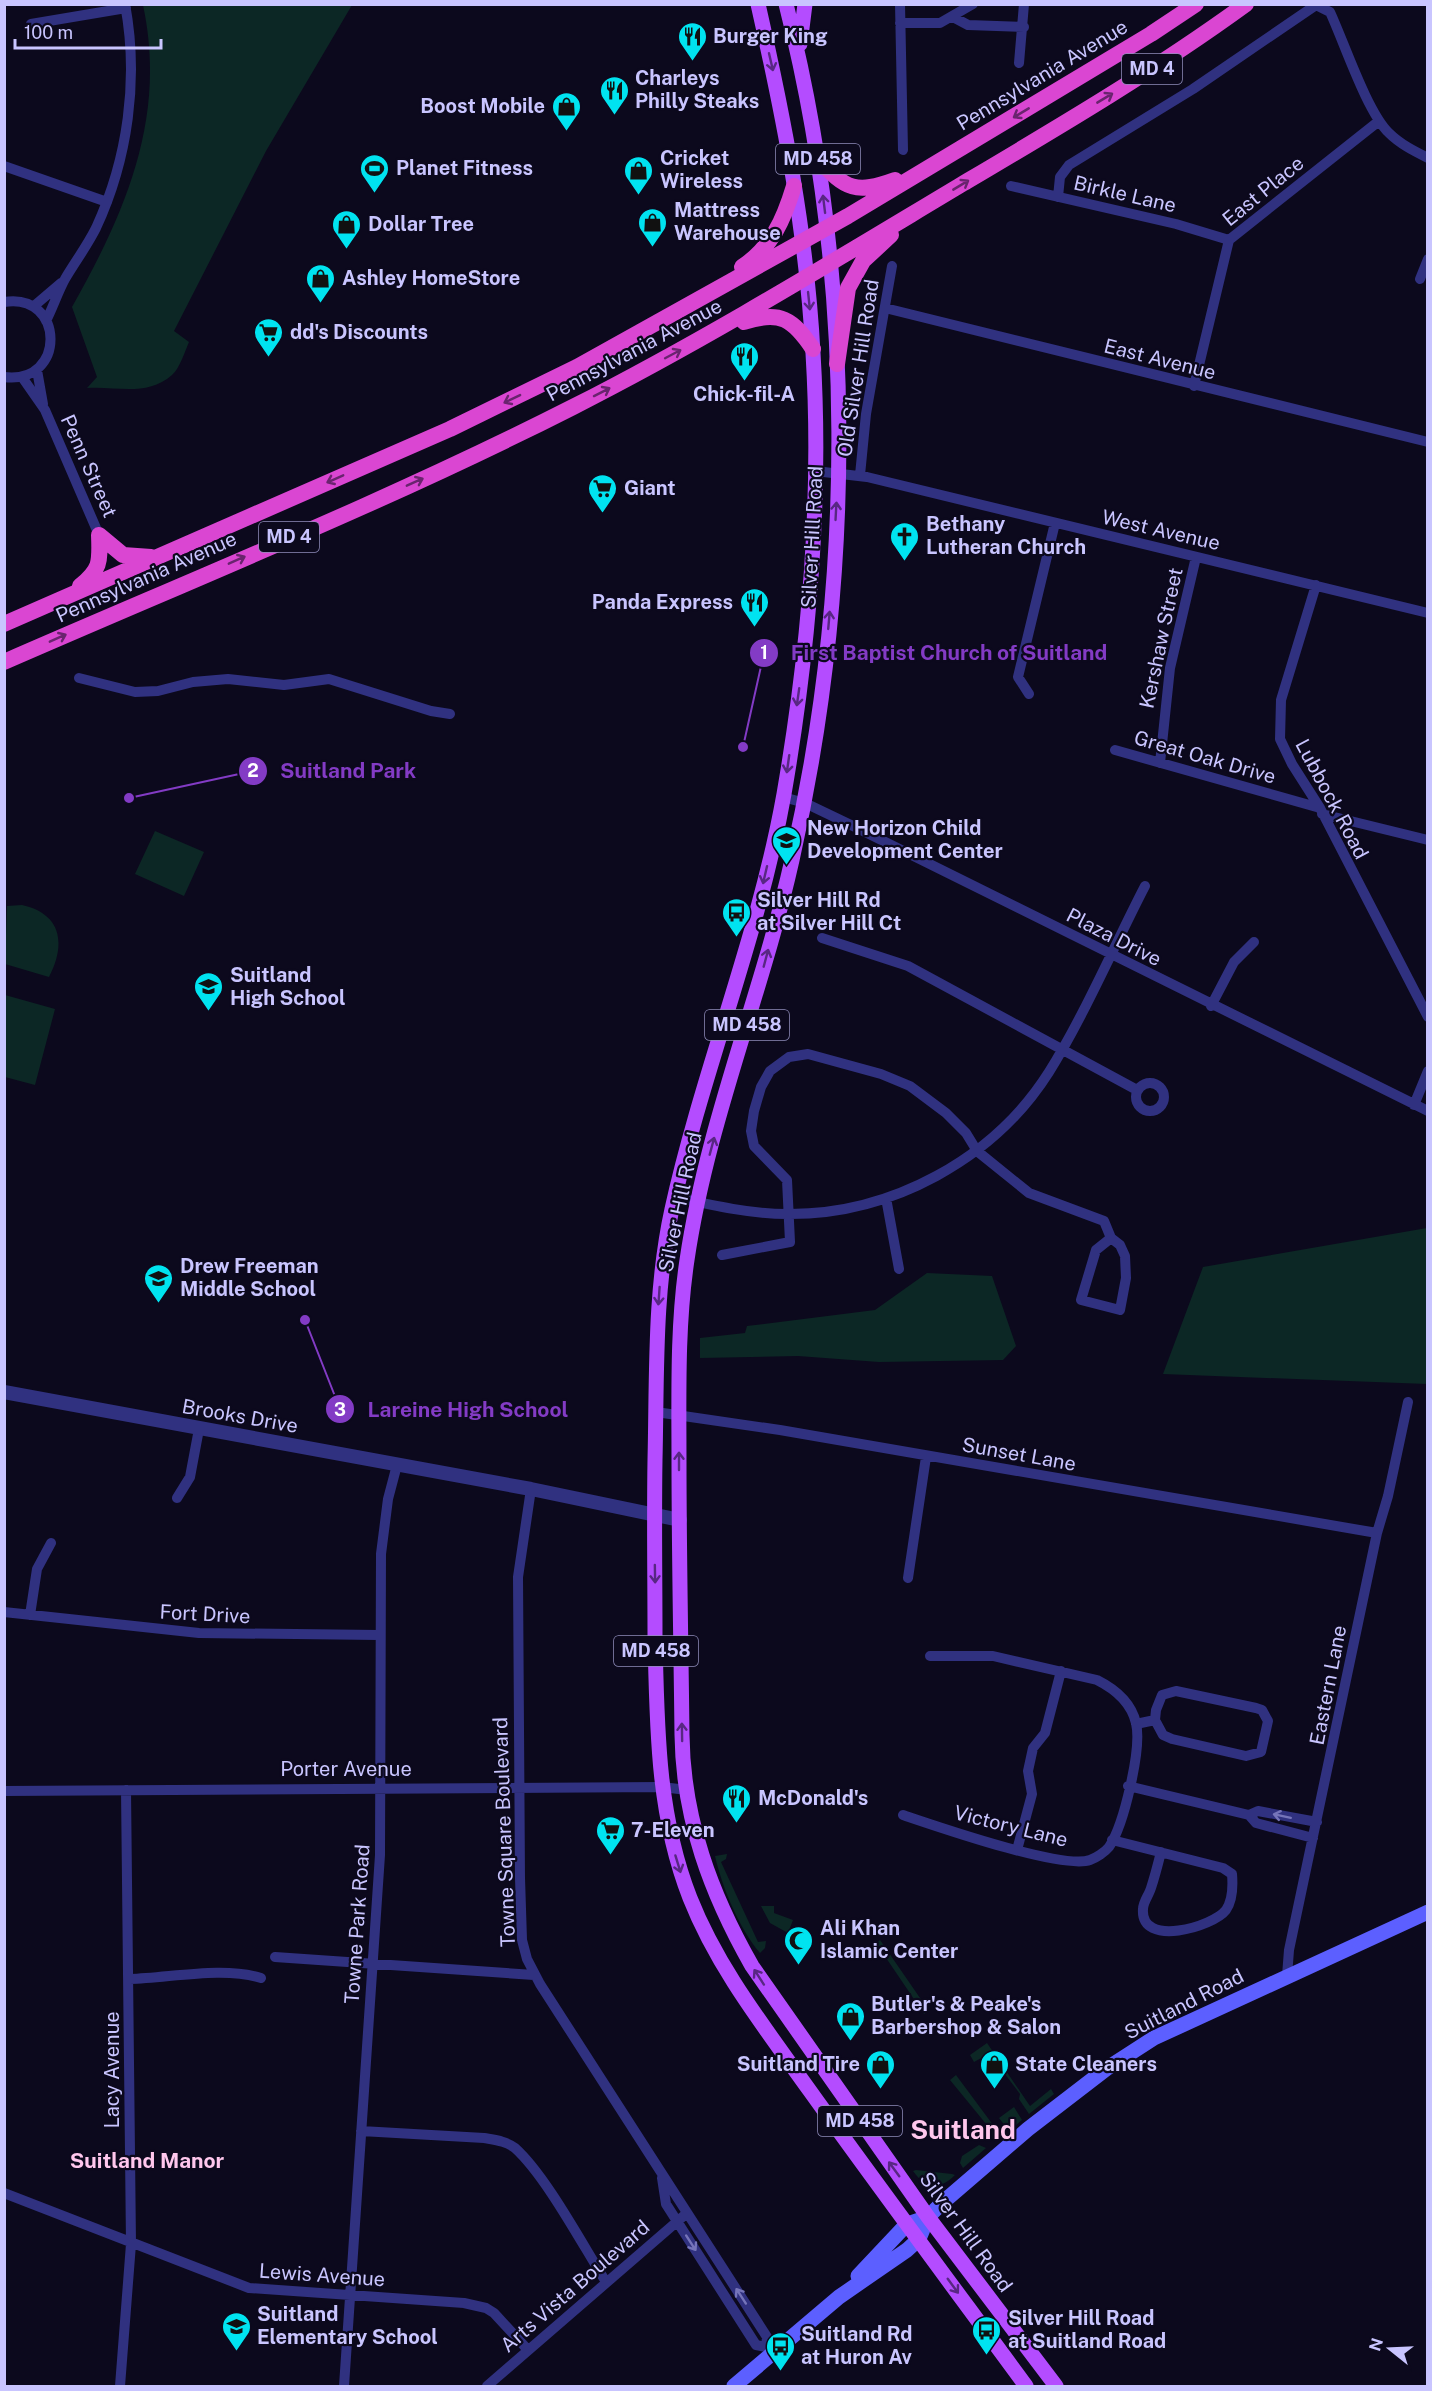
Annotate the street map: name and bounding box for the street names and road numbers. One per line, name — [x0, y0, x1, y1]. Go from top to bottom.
street label: Pennsylvania Avenue — [952, 14, 1132, 136]
road number: MD 4 — [1122, 54, 1182, 84]
road number: MD 458 — [776, 144, 860, 174]
street label: East Place — [1218, 151, 1308, 231]
street label: Birkle Lane — [1071, 171, 1179, 217]
street label: Old Silver Hill Road — [832, 278, 884, 458]
street label: Pennsylvania Avenue — [542, 294, 726, 406]
street label: East Avenue — [1102, 334, 1218, 384]
street label: Penn Street — [56, 411, 122, 521]
street label: Silver Hill Road — [796, 465, 828, 609]
street label: West Avenue — [1100, 505, 1222, 555]
road number: MD 4 — [259, 522, 319, 552]
street label: Pennsylvania Avenue — [52, 526, 240, 628]
street label: Kershaw Street — [1134, 565, 1188, 711]
street label: Great Oak Drive — [1131, 725, 1279, 789]
street label: Lubbock Road — [1290, 735, 1374, 863]
street label: Plaza Drive — [1063, 903, 1165, 971]
road number: MD 458 — [705, 1010, 789, 1040]
street label: Silver Hill Road — [653, 1130, 707, 1274]
street label: Brooks Drive — [180, 1394, 300, 1438]
street label: Sunset Lane — [960, 1432, 1078, 1476]
street label: Fort Drive — [159, 1600, 251, 1628]
street label: Eastern Lane — [1305, 1623, 1351, 1747]
road number: MD 458 — [614, 1636, 698, 1666]
street label: Towne Square Boulevard — [488, 1717, 520, 1947]
street label: Porter Avenue — [280, 1757, 412, 1781]
street label: Victory Lane — [952, 1800, 1070, 1852]
street label: Towne Park Road — [339, 1843, 375, 2005]
street label: Suitland Road — [1120, 1964, 1248, 2044]
street label: Lacy Avenue — [100, 2011, 124, 2129]
road number: MD 458 — [818, 2106, 902, 2136]
street label: Silver Hill Road — [914, 2167, 1018, 2297]
street label: Arts Vista Boulevard — [496, 2215, 654, 2357]
street label: Lewis Avenue — [258, 2259, 386, 2291]

